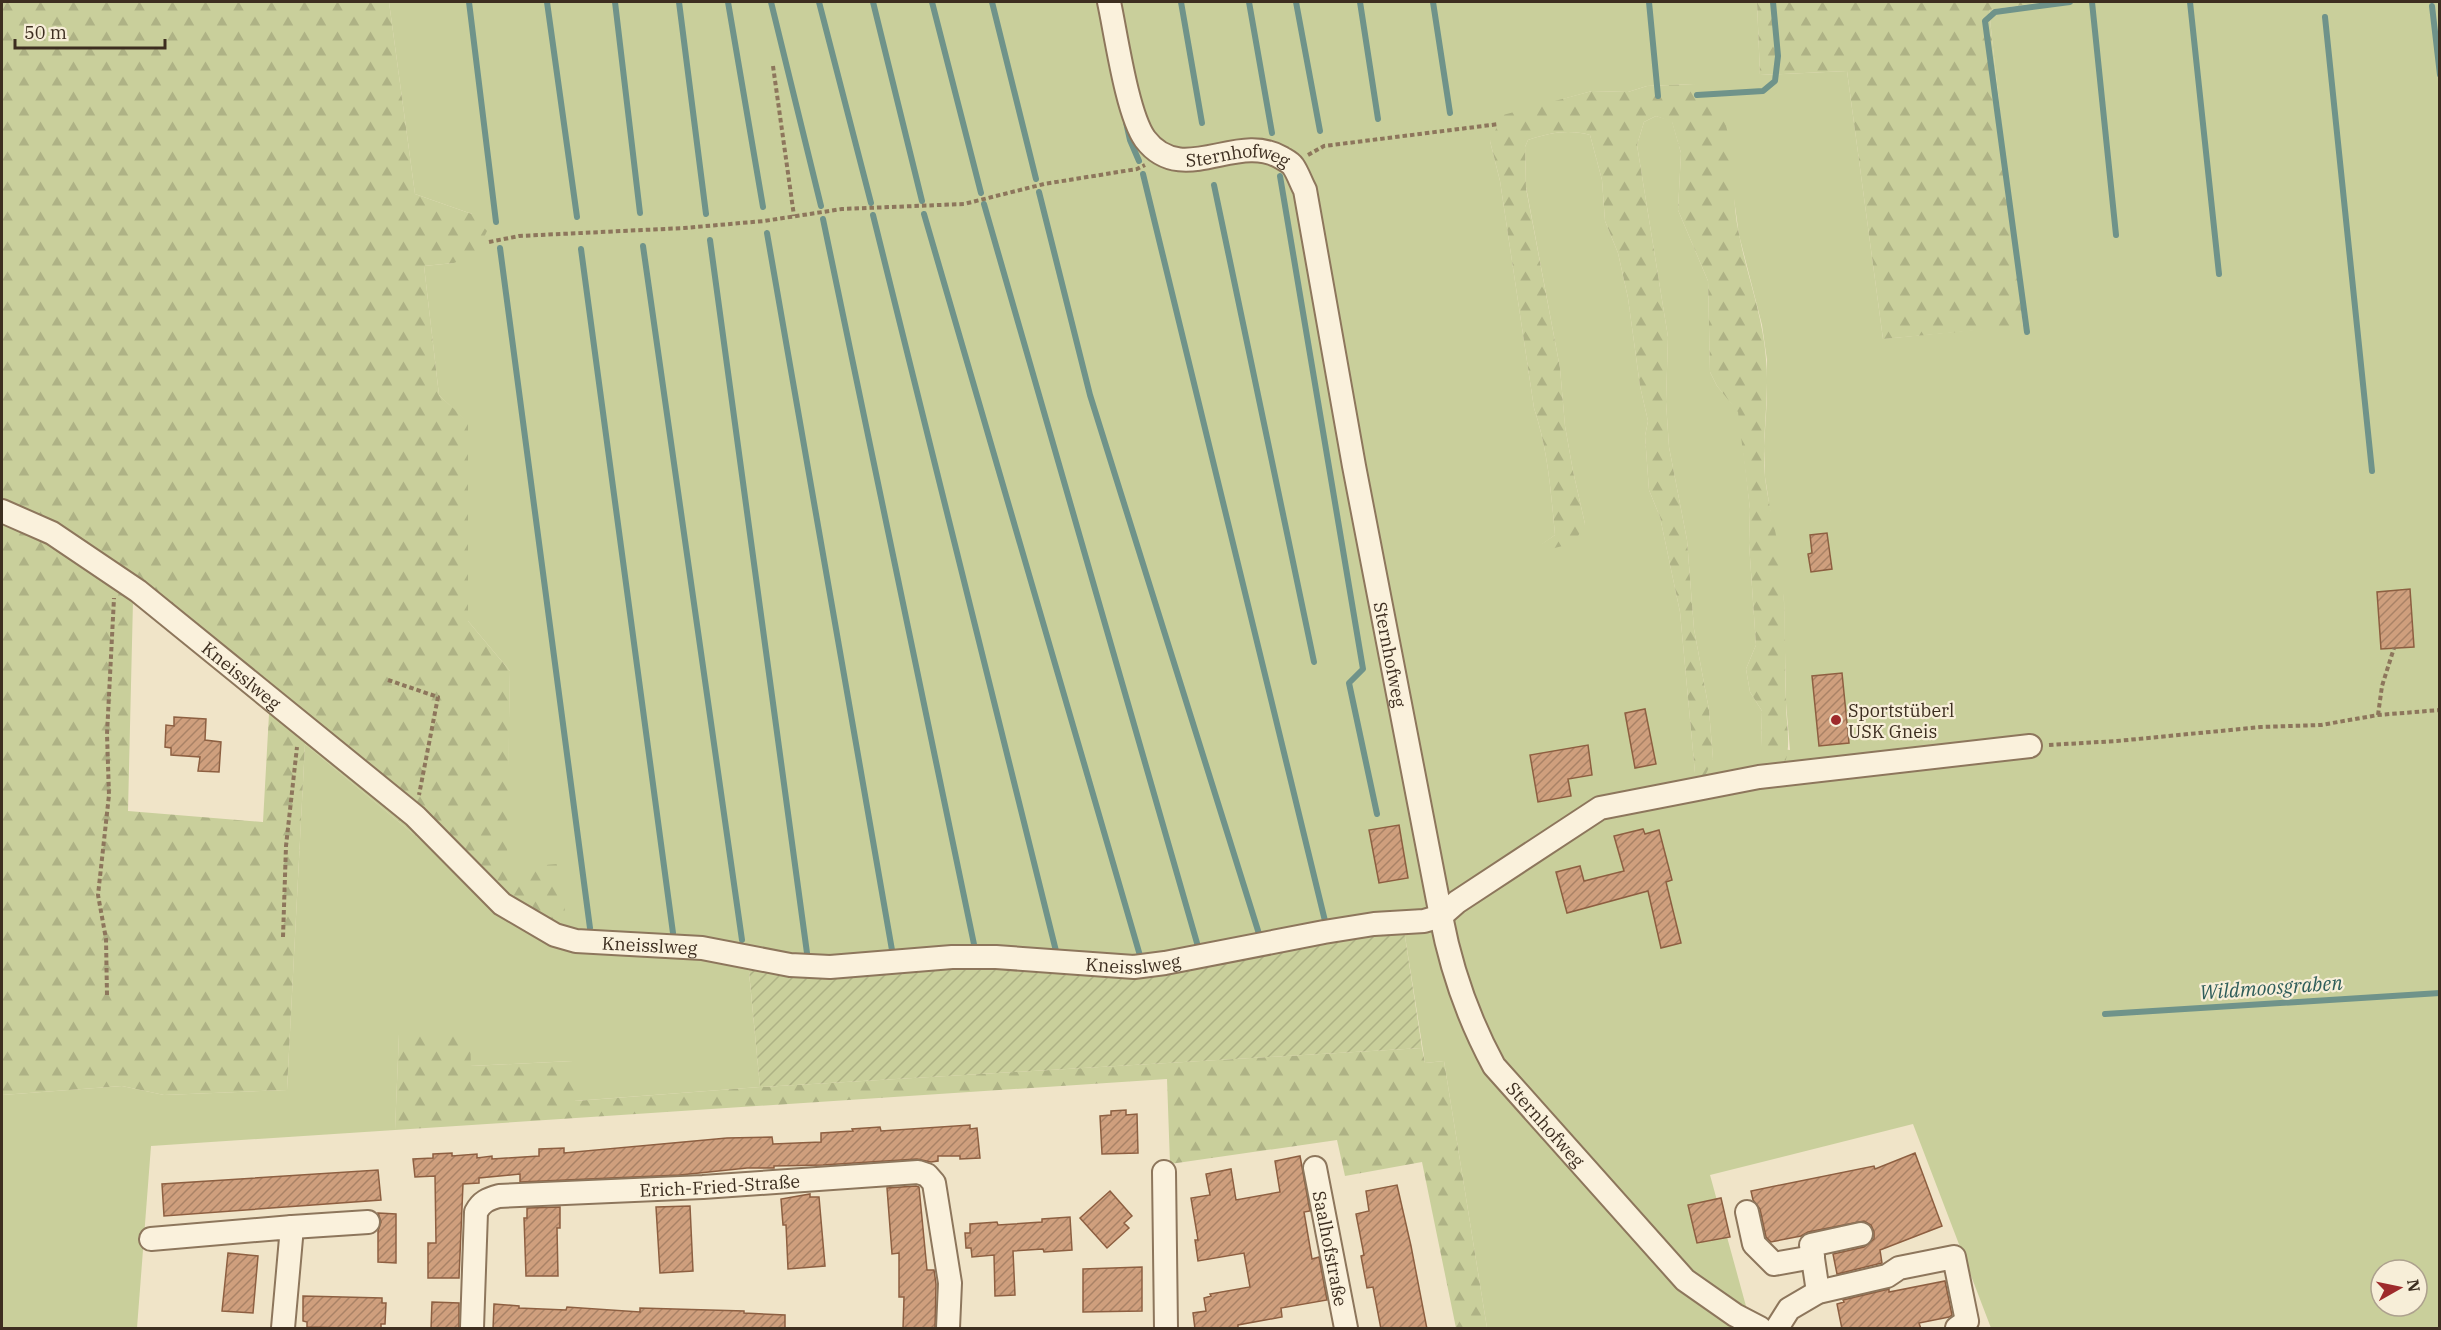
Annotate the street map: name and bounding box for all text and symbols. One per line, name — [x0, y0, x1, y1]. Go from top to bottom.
scale bar — [15, 12, 165, 50]
text: 50 m — [24, 21, 67, 44]
street label: Sternhofweg — [1185, 139, 1295, 172]
street label: Sternhofweg — [1369, 600, 1412, 709]
street label: Kneisslweg — [197, 636, 286, 714]
place label: Sportstüberl USK Gneis — [1848, 699, 1955, 743]
marker: Sportstüberl USK Gneis — [1829, 713, 1843, 727]
street label: Kneisslweg — [601, 931, 698, 959]
street label: Kneisslweg — [1085, 949, 1183, 978]
water label: Wildmoosgraben — [2199, 968, 2344, 1005]
street label: Sternhofweg — [1502, 1077, 1590, 1172]
street label: Erich-Fried-Straße — [639, 1169, 801, 1201]
street label: Saalhofstraße — [1308, 1189, 1353, 1308]
north arrow — [2369, 1258, 2429, 1318]
text: N — [2403, 1278, 2425, 1293]

